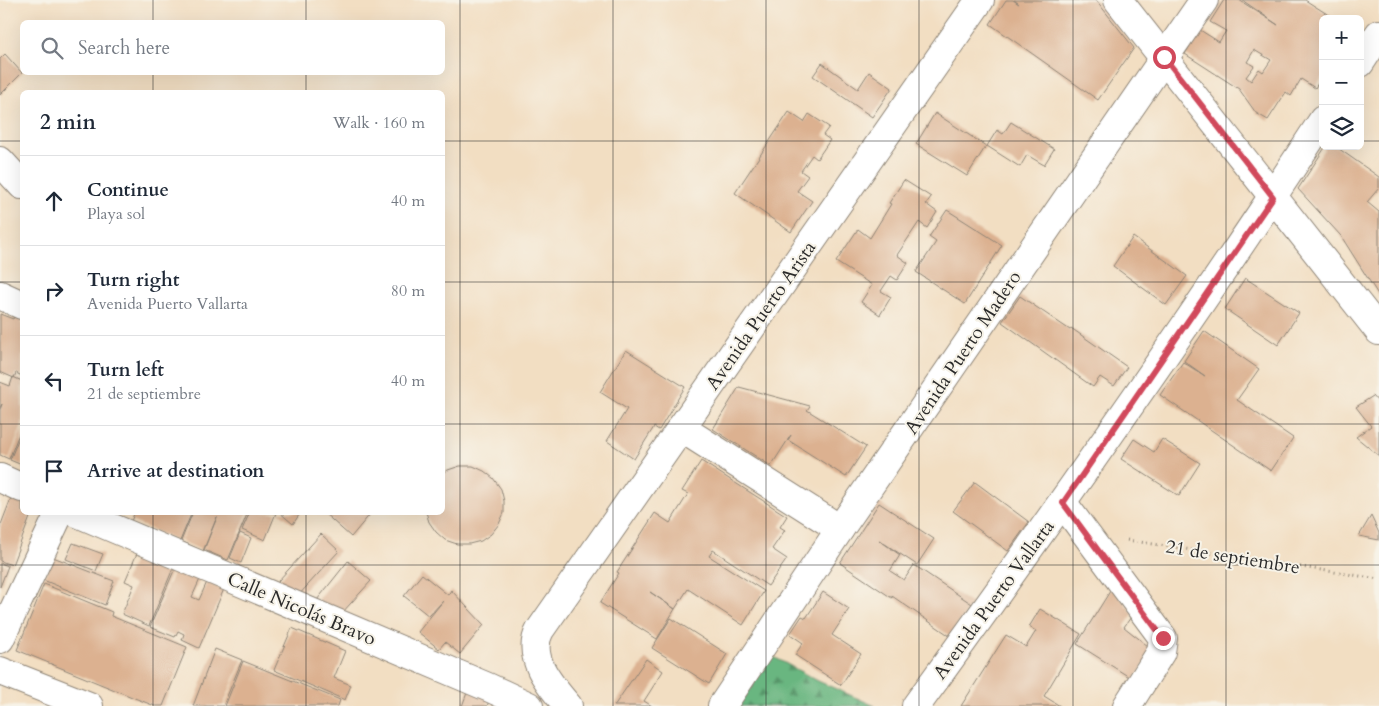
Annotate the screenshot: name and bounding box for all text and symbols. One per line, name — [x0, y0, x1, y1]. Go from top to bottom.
map controls — [1319, 15, 1364, 150]
button: + — [1319, 15, 1364, 60]
search box — [20, 20, 445, 75]
icon: search — [38, 34, 66, 62]
text: Search here — [78, 35, 170, 61]
route start — [1153, 46, 1176, 69]
button: − — [1319, 60, 1364, 105]
button: layers — [1319, 105, 1364, 150]
text: 2 min — [40, 108, 96, 137]
text: Walk · 160 m — [333, 112, 425, 134]
text: Continue — [87, 177, 169, 203]
icon: ahead — [40, 187, 68, 215]
text: 40 m — [391, 190, 425, 212]
text: Playa sol — [87, 203, 145, 225]
street label: Avenida Puerto Arista — [700, 236, 822, 395]
street label: Avenida Puerto Madero — [898, 266, 1027, 439]
text: Turn right — [87, 267, 179, 293]
icon: right — [40, 277, 68, 305]
text: 80 m — [391, 280, 425, 302]
text: Avenida Puerto Vallarta — [87, 293, 248, 315]
text: Turn left — [87, 357, 164, 383]
icon: left — [40, 367, 68, 395]
text: 40 m — [391, 370, 425, 392]
text: 21 de septiembre — [87, 383, 201, 405]
icon: arrive — [40, 457, 68, 485]
text: Arrive at destination — [87, 458, 264, 484]
street label: Avenida Puerto Vallarta — [927, 515, 1060, 685]
street label: 21 de septiembre — [1164, 534, 1302, 580]
street label: Calle Nicolás Bravo — [223, 566, 380, 652]
route end — [1152, 627, 1175, 650]

